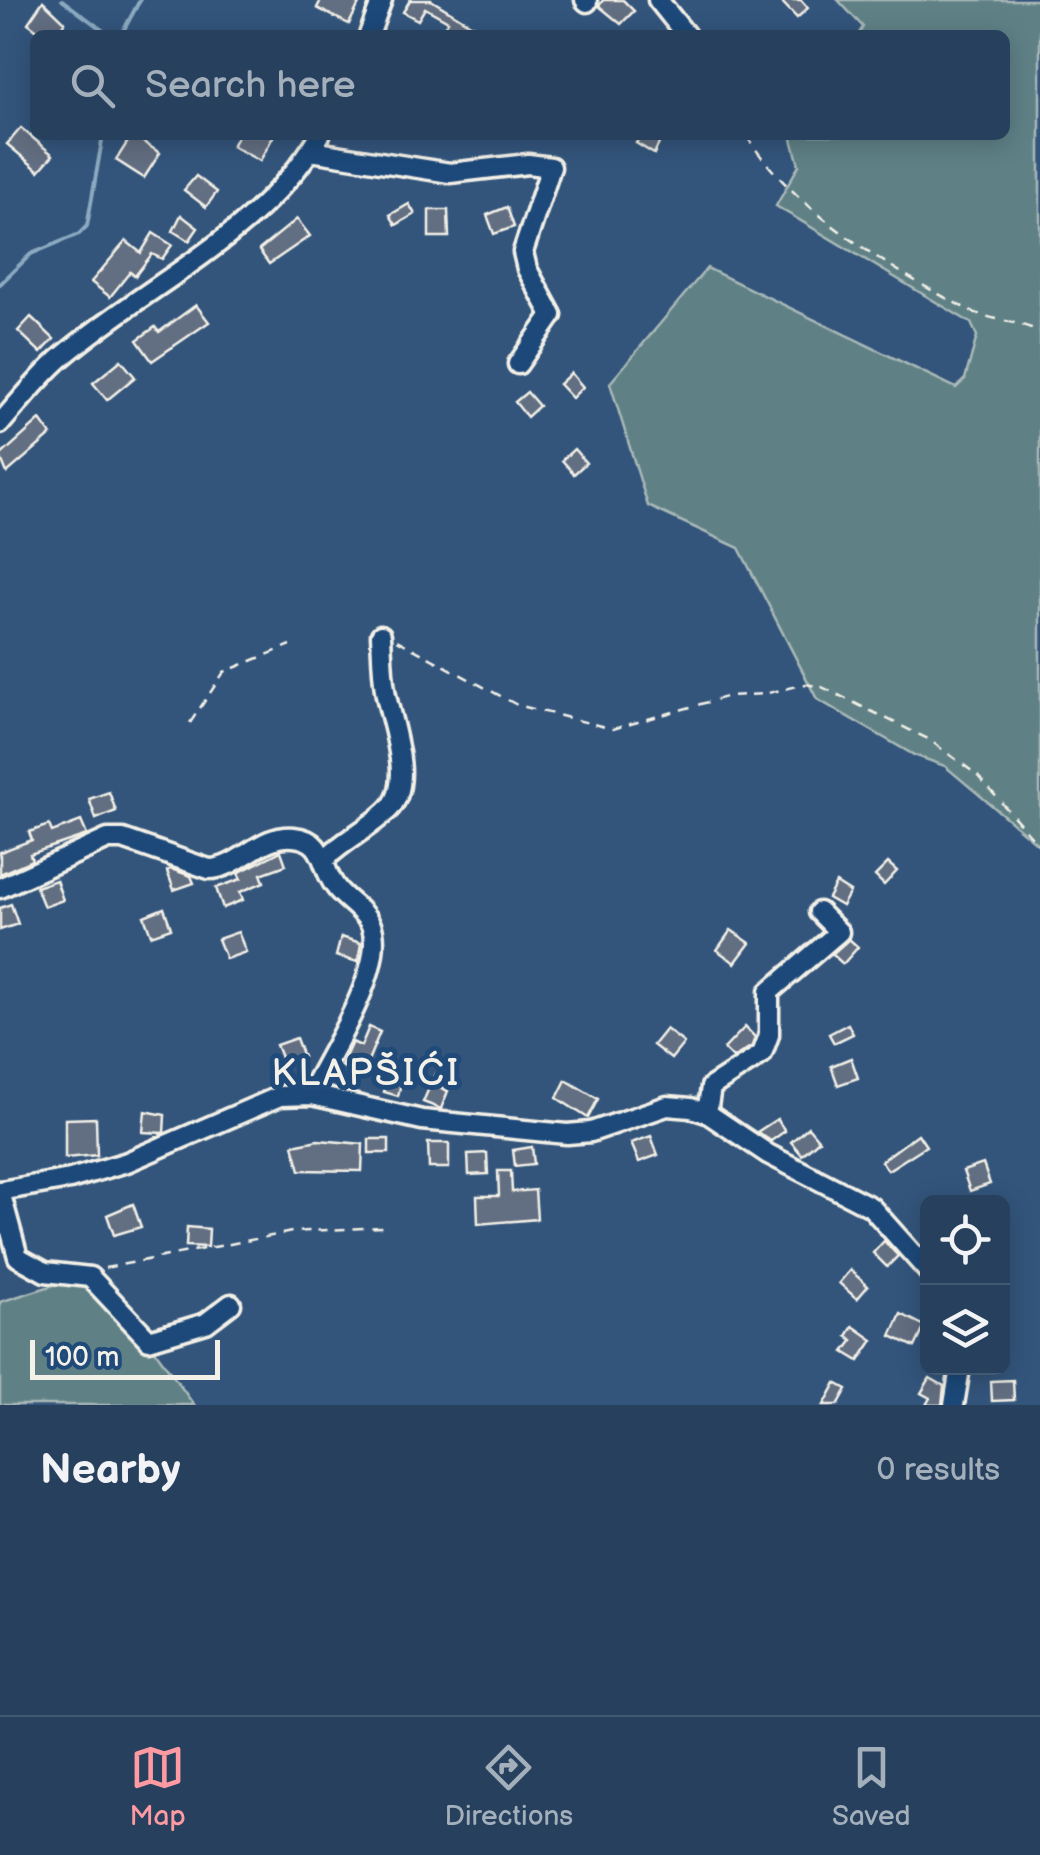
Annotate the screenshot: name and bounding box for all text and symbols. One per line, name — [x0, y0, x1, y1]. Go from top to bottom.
search box — [30, 30, 1010, 140]
icon: search — [65, 58, 120, 113]
text: Search here — [145, 63, 356, 108]
district label: KLAPŠIĆI — [271, 1050, 461, 1096]
map controls — [920, 1195, 1010, 1375]
button: locate — [920, 1195, 1010, 1285]
button: layers — [920, 1285, 1010, 1375]
scale bar — [30, 1335, 220, 1380]
text: 100 m — [45, 1341, 119, 1374]
text: Nearby — [40, 1445, 180, 1496]
text: 0 results — [877, 1451, 1000, 1490]
tab: Map — [129, 1740, 186, 1833]
tab: Directions — [444, 1740, 573, 1833]
tab: Saved — [832, 1740, 911, 1833]

